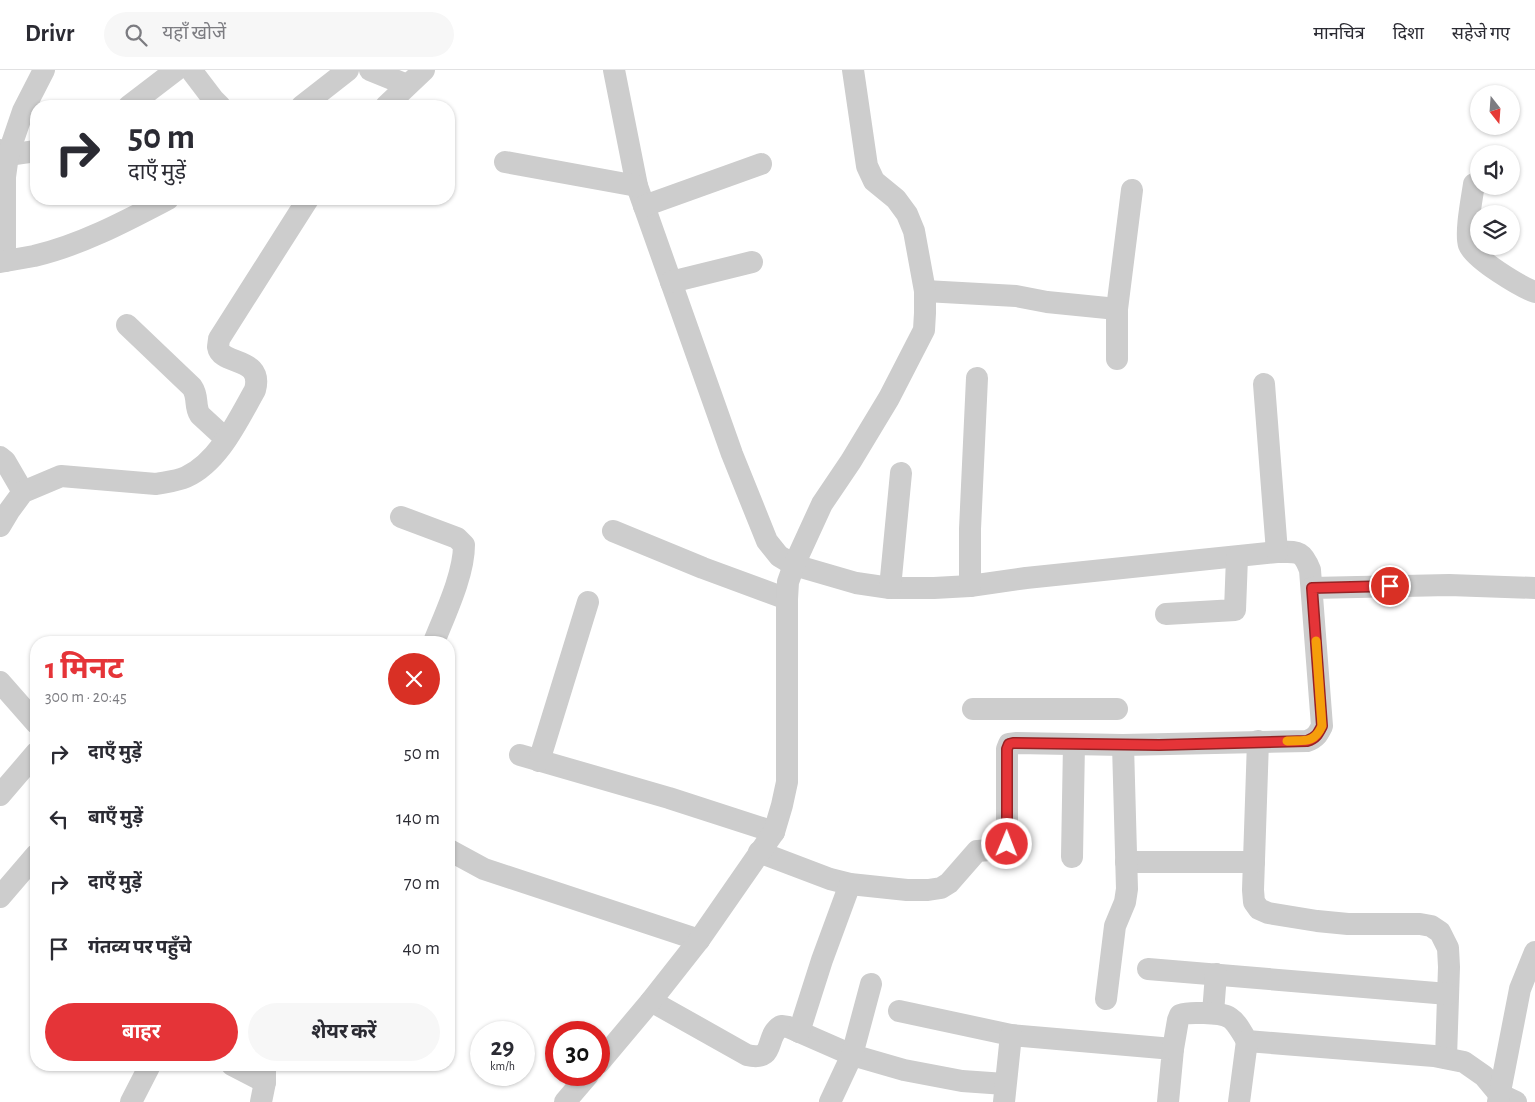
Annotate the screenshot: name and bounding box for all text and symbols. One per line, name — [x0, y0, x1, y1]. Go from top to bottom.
search box — [104, 12, 454, 57]
icon: search — [122, 21, 150, 49]
text: Drivr — [25, 22, 74, 46]
text: यहाँ खोजें — [162, 24, 226, 43]
text: मानचित्र — [1313, 25, 1365, 43]
text: दिशा — [1393, 25, 1424, 43]
text: सहेजे गए — [1452, 25, 1510, 43]
north arrow — [1470, 85, 1520, 135]
map controls — [1470, 85, 1520, 255]
icon: right — [45, 120, 110, 185]
text: 50 m — [128, 120, 195, 155]
button: sound — [1470, 145, 1520, 195]
text: दाएँ मुड़ें — [128, 161, 186, 183]
button: layers — [1470, 205, 1520, 255]
pin — [1369, 565, 1411, 607]
icon: arrive — [1376, 572, 1404, 600]
button: close — [388, 653, 440, 705]
text: 1 मिनट — [45, 654, 123, 684]
text: 300 m · 20:45 — [45, 689, 127, 705]
icon: right — [45, 740, 73, 768]
text: दाएँ मुड़ें — [88, 743, 142, 762]
text: 50 m — [404, 744, 440, 763]
icon: left — [45, 805, 73, 833]
text: बाएँ मुड़ें — [88, 808, 143, 827]
text: 140 m — [396, 809, 440, 828]
position arrow — [980, 817, 1032, 869]
icon: right — [45, 870, 73, 898]
text: दाएँ मुड़ें — [88, 873, 142, 892]
text: 70 m — [404, 874, 440, 893]
icon: arrive — [45, 935, 73, 963]
text: गंतव्य पर पहुँचे — [88, 938, 191, 957]
text: 40 m — [402, 939, 440, 958]
button: बाहर — [45, 1003, 238, 1061]
button: शेयर करें — [248, 1003, 440, 1061]
speed limit sign: 30 — [545, 1021, 610, 1086]
text: 29 — [491, 1035, 514, 1060]
text: km/h — [490, 1060, 515, 1072]

